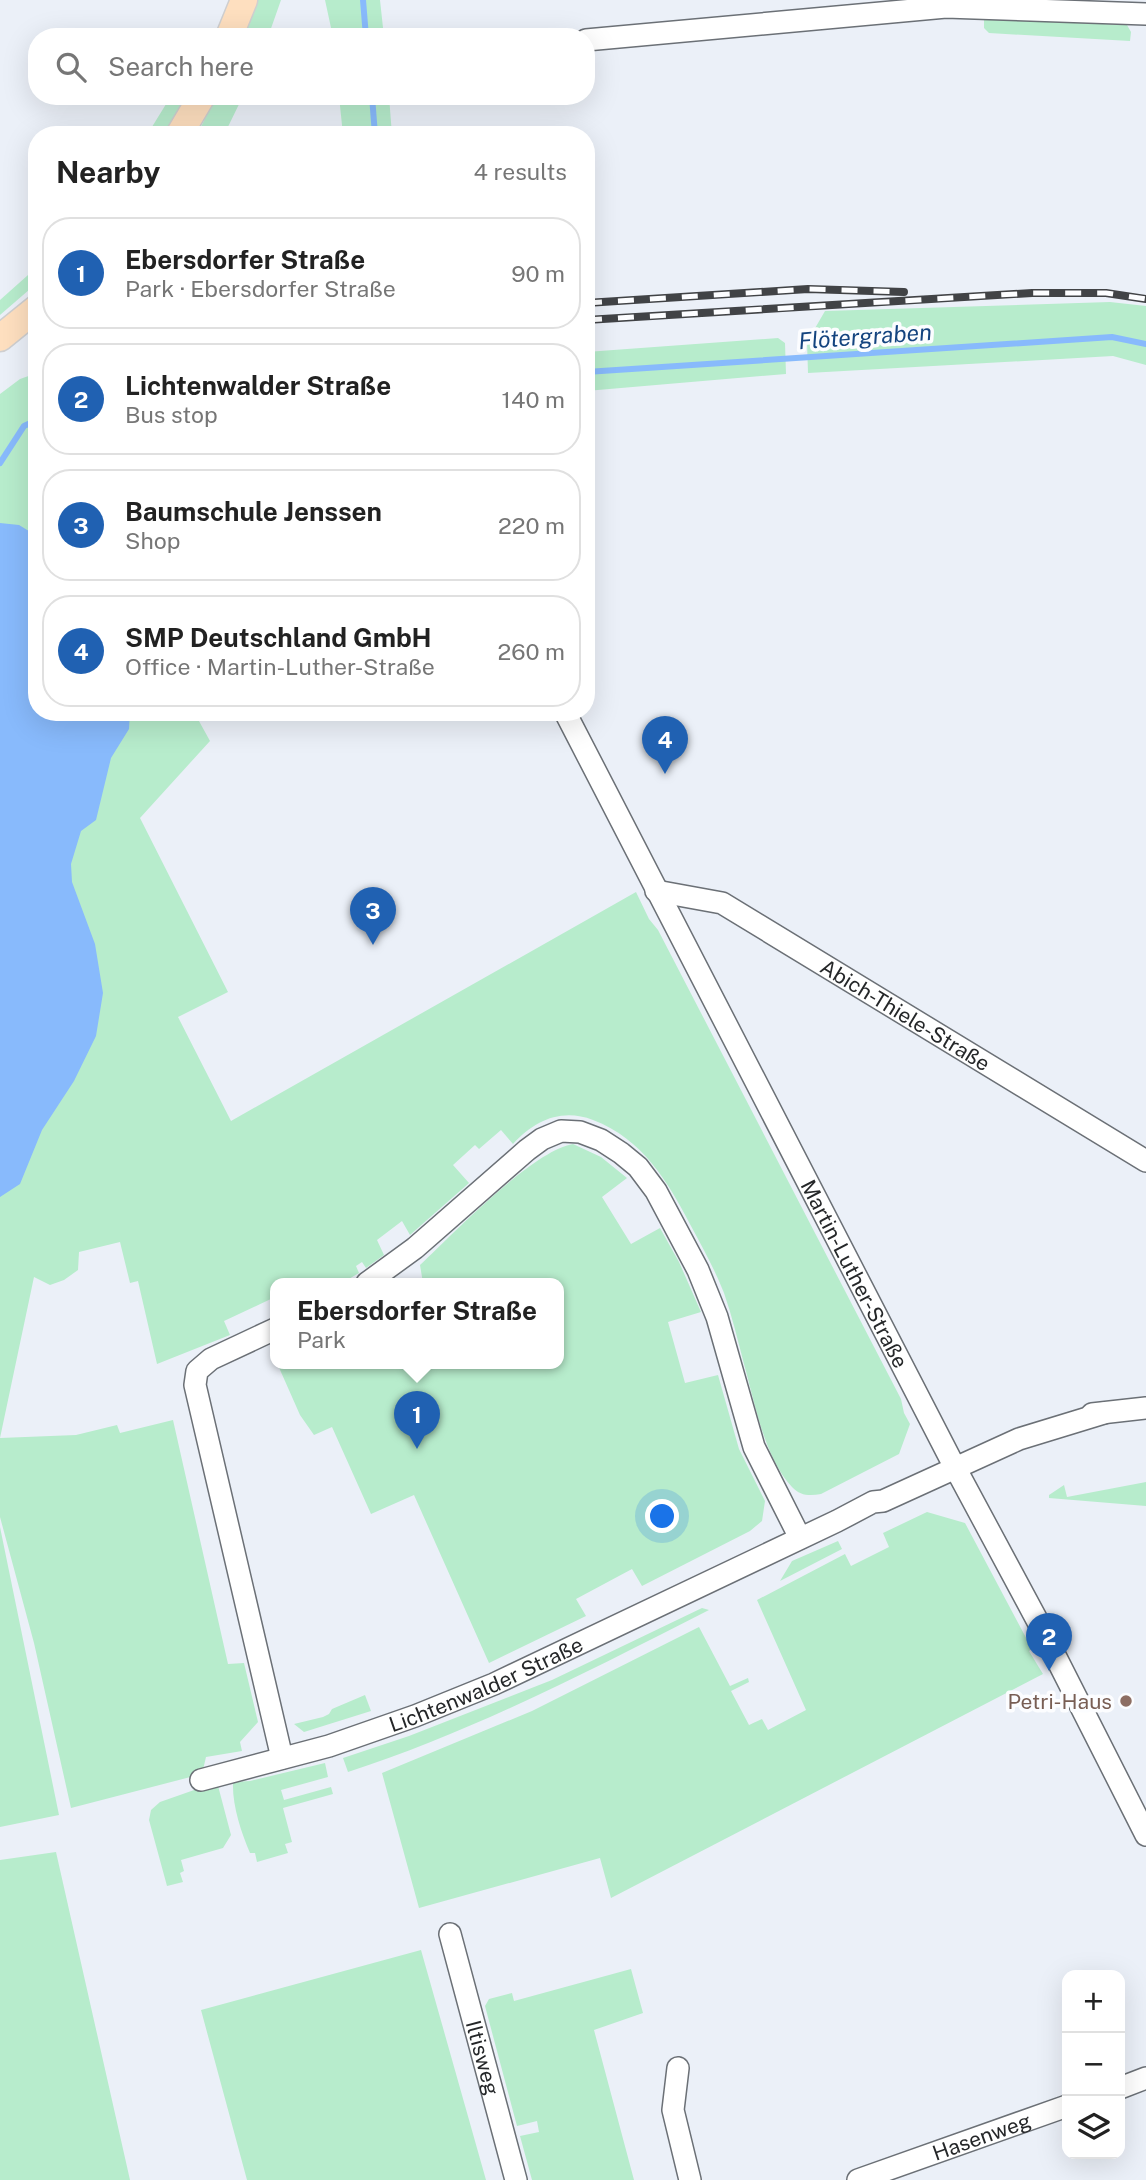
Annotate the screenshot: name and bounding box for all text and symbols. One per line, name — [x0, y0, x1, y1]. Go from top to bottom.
search box — [28, 28, 595, 105]
icon: search — [52, 48, 90, 86]
text: Search here — [108, 51, 254, 82]
text: Nearby — [56, 154, 160, 190]
text: 4 results — [473, 158, 567, 185]
text: Ebersdorfer Straße — [125, 244, 365, 275]
text: 1 — [76, 260, 86, 287]
text: 90 m — [511, 260, 565, 287]
text: Park · Ebersdorfer Straße — [125, 275, 396, 302]
water label: Flötergraben — [797, 318, 933, 354]
text: Lichtenwalder Straße — [125, 370, 391, 401]
text: 2 — [74, 386, 88, 413]
text: 140 m — [502, 386, 565, 413]
text: Bus stop — [125, 401, 218, 428]
text: Baumschule Jenssen — [125, 496, 382, 527]
text: 3 — [73, 512, 89, 539]
text: 220 m — [498, 512, 565, 539]
text: Shop — [125, 527, 180, 554]
text: SMP Deutschland GmbH — [125, 622, 431, 653]
text: 4 — [73, 638, 89, 665]
text: 260 m — [498, 638, 565, 665]
text: Office · Martin-Luther-Straße — [125, 653, 435, 680]
pin: 4 — [642, 716, 688, 774]
pin: 3 — [350, 887, 396, 945]
street label: Abich-Thiele-Straße — [816, 954, 995, 1076]
street label: Martin-Luther-Straße — [796, 1175, 914, 1372]
popup — [270, 1278, 564, 1369]
text: Ebersdorfer Straße — [297, 1295, 537, 1326]
text: Park — [297, 1326, 346, 1353]
pin: 1 — [394, 1391, 440, 1449]
your location — [645, 1499, 679, 1533]
pin: 2 — [1026, 1613, 1072, 1671]
street label: Lichtenwalder Straße — [385, 1631, 587, 1737]
place label: Petri-Haus — [1007, 1689, 1112, 1714]
marker: Petri-Haus — [1118, 1693, 1134, 1709]
map controls — [1062, 1970, 1125, 2159]
button: + — [1062, 1970, 1125, 2033]
street label: Iltisweg — [461, 2017, 505, 2098]
button: − — [1062, 2033, 1125, 2096]
button: layers — [1062, 2096, 1125, 2159]
street label: Hasenweg — [929, 2107, 1034, 2165]

